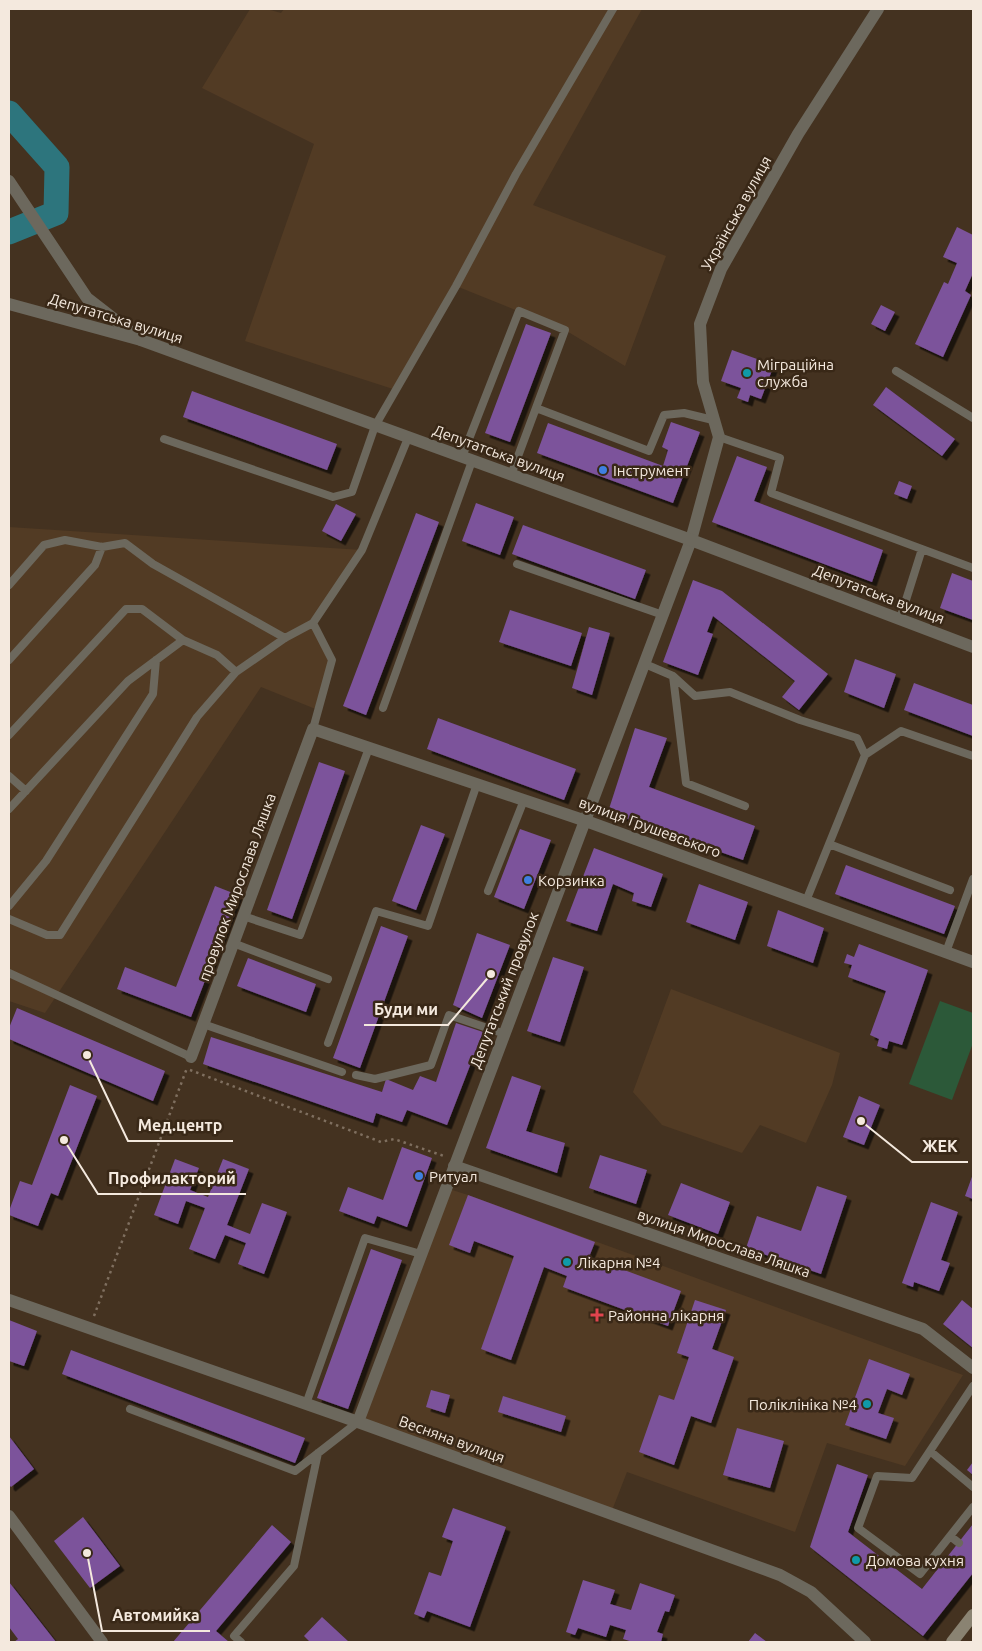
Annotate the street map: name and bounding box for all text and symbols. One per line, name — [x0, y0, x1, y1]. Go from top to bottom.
street label: Українська вулиця — [697, 153, 775, 273]
street label: Депутатська вулиця — [47, 290, 185, 346]
place label: Міграційна служба — [757, 356, 834, 390]
marker: Міграційна служба — [741, 367, 753, 379]
street label: Депутатська вулиця — [431, 421, 567, 485]
place label: Інструмент — [613, 462, 690, 479]
marker: Інструмент — [597, 464, 609, 476]
street label: Депутатська вулиця — [811, 561, 947, 627]
street label: провулок Мирослава Ляшка — [195, 791, 279, 983]
street label: вулиця Грушевського — [577, 793, 723, 861]
place label: Корзинка — [538, 872, 605, 889]
marker: Корзинка — [522, 874, 534, 886]
street label: Депутатський провулок — [466, 909, 542, 1071]
callout: Буди ми — [364, 994, 448, 1025]
text: Буди ми — [374, 1000, 438, 1018]
callout: Мед.центр — [128, 1110, 233, 1141]
text: Мед.центр — [138, 1116, 222, 1134]
callout: ЖЕК — [912, 1131, 968, 1162]
text: ЖЕК — [922, 1137, 958, 1155]
callout: Профилакторий — [98, 1163, 246, 1194]
place label: Ритуал — [429, 1168, 478, 1185]
text: Профилакторий — [108, 1169, 236, 1187]
marker: Ритуал — [413, 1170, 425, 1182]
street label: вулиця Мирослава Ляшка — [635, 1205, 813, 1281]
place label: Лікарня №4 — [577, 1254, 660, 1271]
marker: Лікарня №4 — [561, 1256, 573, 1268]
place label: Районна лікарня — [608, 1307, 724, 1324]
marker: Районна лікарня — [590, 1308, 604, 1322]
place label: Поліклініка №4 — [749, 1396, 857, 1413]
marker: Поліклініка №4 — [861, 1398, 873, 1410]
street label: Весняна вулиця — [397, 1412, 507, 1466]
place label: Домова кухня — [866, 1552, 964, 1569]
marker: Домова кухня — [850, 1554, 862, 1566]
callout: Автомийка — [102, 1600, 210, 1631]
text: Автомийка — [112, 1606, 200, 1624]

